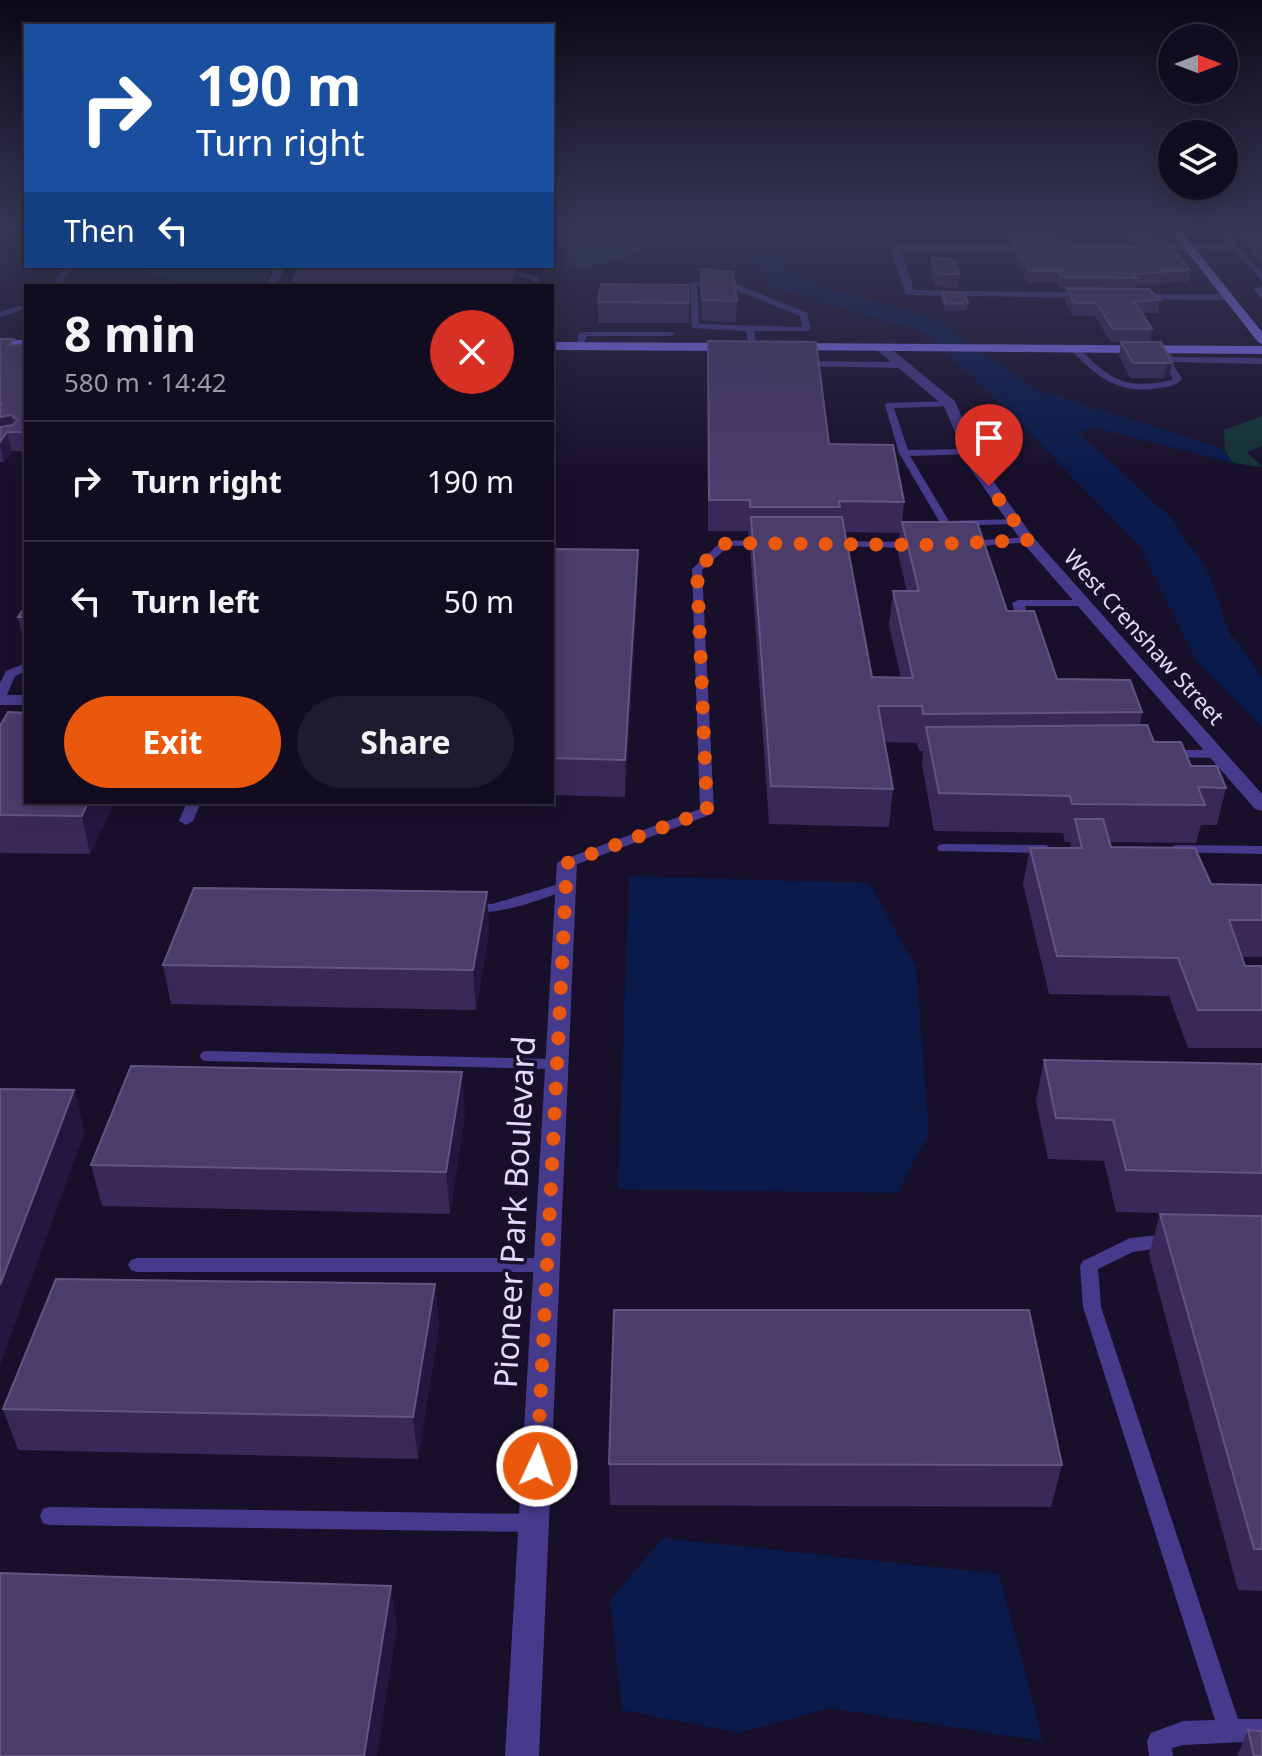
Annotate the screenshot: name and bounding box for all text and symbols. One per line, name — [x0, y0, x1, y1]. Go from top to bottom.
north arrow — [1158, 24, 1238, 104]
map controls — [1158, 24, 1238, 200]
text: 190 m — [196, 46, 361, 122]
icon: right — [64, 56, 168, 160]
text: Turn right — [196, 118, 364, 167]
button: layers — [1158, 120, 1238, 200]
icon: left — [151, 208, 195, 252]
text: Then — [64, 210, 135, 251]
text: 8 min — [64, 301, 196, 366]
button: close — [430, 310, 514, 394]
text: 580 m · 14:42 — [64, 364, 227, 400]
pin — [955, 404, 1023, 486]
icon: arrive — [967, 416, 1011, 460]
icon: right — [64, 459, 108, 503]
text: Turn right — [132, 461, 282, 502]
text: 190 m — [427, 461, 514, 502]
street label: West Crenshaw Street — [1058, 542, 1232, 730]
icon: left — [64, 579, 108, 623]
text: Turn left — [132, 581, 260, 622]
text: 50 m — [444, 581, 514, 622]
button: Exit — [64, 696, 281, 788]
button: Share — [297, 696, 514, 788]
street label: Pioneer Park Boulevard — [483, 1035, 544, 1389]
position arrow — [495, 1424, 579, 1508]

